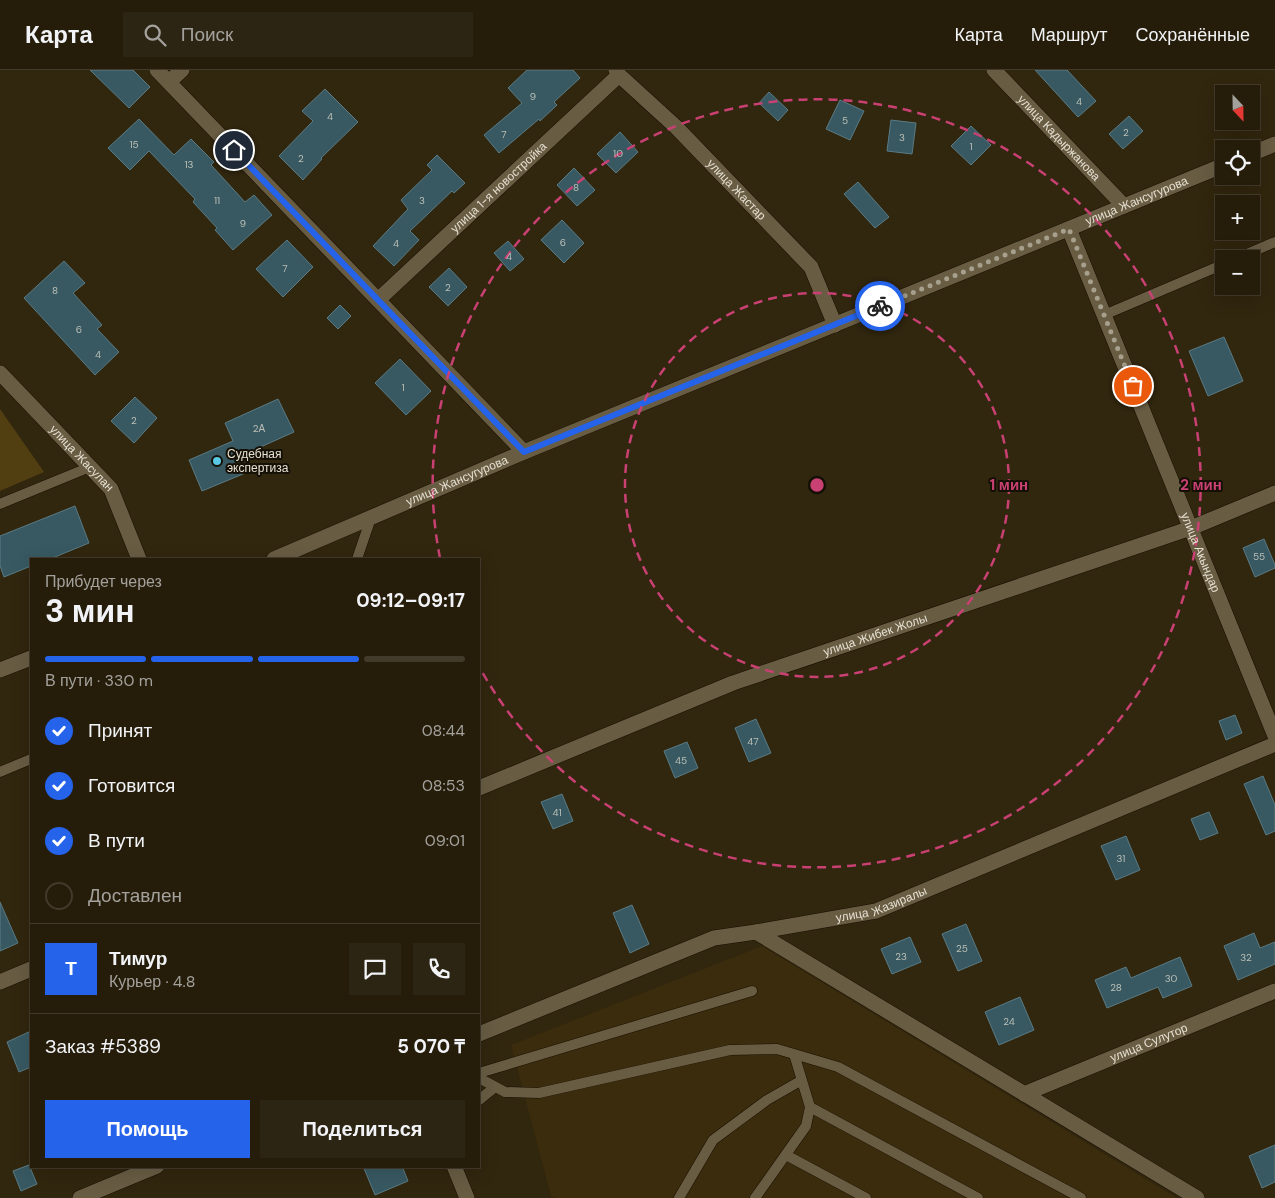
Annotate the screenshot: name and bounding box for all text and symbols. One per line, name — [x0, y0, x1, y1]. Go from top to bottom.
search box — [123, 12, 473, 57]
text: Карта — [25, 19, 93, 50]
icon: search — [141, 21, 169, 49]
text: Поиск — [181, 22, 233, 47]
text: Карта — [955, 23, 1003, 47]
text: Маршрут — [1031, 23, 1107, 47]
text: Сохранённые — [1135, 23, 1250, 47]
north arrow — [1215, 85, 1260, 130]
map controls — [1215, 85, 1260, 295]
house number: 9 — [530, 90, 536, 103]
street label: улица Кадыржанова — [1014, 91, 1104, 185]
house number: 4 — [1076, 95, 1082, 108]
house number: 4 — [327, 110, 333, 123]
house number: 5 — [842, 114, 848, 127]
house number: 2 — [1123, 126, 1129, 139]
house number: 7 — [501, 128, 507, 141]
pin — [213, 129, 255, 171]
house number: 3 — [899, 131, 905, 144]
icon: home — [220, 136, 248, 164]
house number: 15 — [129, 138, 139, 151]
street label: улица 1-я новостройка — [447, 138, 550, 236]
house number: 1 — [969, 140, 973, 153]
button: locate — [1215, 140, 1260, 185]
house number: 10 — [613, 147, 623, 160]
house number: 2 — [298, 152, 304, 165]
street label: улица Жастар — [703, 156, 770, 224]
house number: 13 — [184, 158, 194, 171]
street label: улица Жансугурова — [1083, 173, 1190, 229]
house number: 8 — [573, 181, 579, 194]
house number: 11 — [214, 194, 220, 207]
house number: 3 — [419, 194, 425, 207]
button: + — [1215, 195, 1260, 240]
house number: 9 — [240, 217, 246, 230]
house number: 6 — [560, 236, 566, 249]
house number: 4 — [393, 237, 399, 250]
house number: 4 — [506, 250, 512, 263]
button: − — [1215, 250, 1260, 295]
house number: 7 — [282, 262, 288, 275]
house number: 2 — [445, 281, 451, 294]
courier — [855, 281, 905, 331]
house number: 8 — [52, 284, 58, 297]
icon: bike — [866, 292, 894, 320]
house number: 6 — [76, 323, 82, 336]
house number: 4 — [95, 348, 101, 361]
pin — [1112, 365, 1154, 407]
icon: bag — [1119, 372, 1147, 400]
house number: 1 — [401, 381, 405, 394]
house number: 2 — [131, 414, 137, 427]
street label: улица Жасулан — [46, 422, 117, 495]
house number: 2А — [253, 422, 266, 435]
place label: Судебная экспертиза — [227, 446, 289, 476]
street label: улица Жансугурова — [404, 452, 511, 510]
marker: Судебная экспертиза — [211, 455, 223, 467]
text: 1 мин — [990, 475, 1028, 495]
text: 2 мин — [1180, 475, 1222, 495]
centre of rings — [808, 476, 826, 494]
street label: улица Акындар — [1177, 510, 1224, 595]
house number: 55 — [1253, 550, 1265, 563]
text: Прибудет через — [45, 571, 162, 592]
text: 09:12–09:17 — [356, 588, 465, 613]
text: 3 мин — [45, 590, 135, 632]
street label: улица Жибек Жолы — [821, 610, 929, 660]
text: В пути · 330 m — [45, 670, 153, 691]
icon: check — [45, 717, 73, 745]
text: Принят — [88, 718, 152, 743]
text: 08:44 — [422, 720, 465, 741]
house number: 47 — [747, 735, 759, 748]
house number: 45 — [675, 754, 687, 767]
icon: check — [45, 772, 73, 800]
text: Готовится — [88, 773, 175, 798]
text: 08:53 — [422, 775, 465, 796]
house number: 41 — [552, 806, 562, 819]
icon: check — [45, 827, 73, 855]
text: В пути — [88, 828, 145, 853]
text: 09:01 — [425, 830, 465, 851]
house number: 31 — [1117, 852, 1125, 865]
text: Доставлен — [88, 883, 182, 908]
street label: улица Жазиралы — [835, 883, 929, 926]
house number: 25 — [956, 942, 968, 955]
button: chat — [349, 943, 401, 995]
button: phone — [413, 943, 465, 995]
text: Тимур — [109, 946, 167, 971]
house number: 23 — [895, 950, 907, 963]
house number: 32 — [1240, 951, 1252, 964]
text: Т — [65, 956, 77, 981]
text: Курьер · 4.8 — [109, 971, 195, 992]
house number: 30 — [1165, 972, 1178, 985]
house number: 28 — [1110, 981, 1122, 994]
house number: 24 — [1003, 1015, 1015, 1028]
street label: улица Сулутор — [1108, 1020, 1190, 1066]
text: Заказ #5389 — [45, 1034, 161, 1059]
text: 5 070 ₸ — [397, 1034, 465, 1059]
button: Помощь — [45, 1100, 250, 1158]
button: Поделиться — [260, 1100, 465, 1158]

